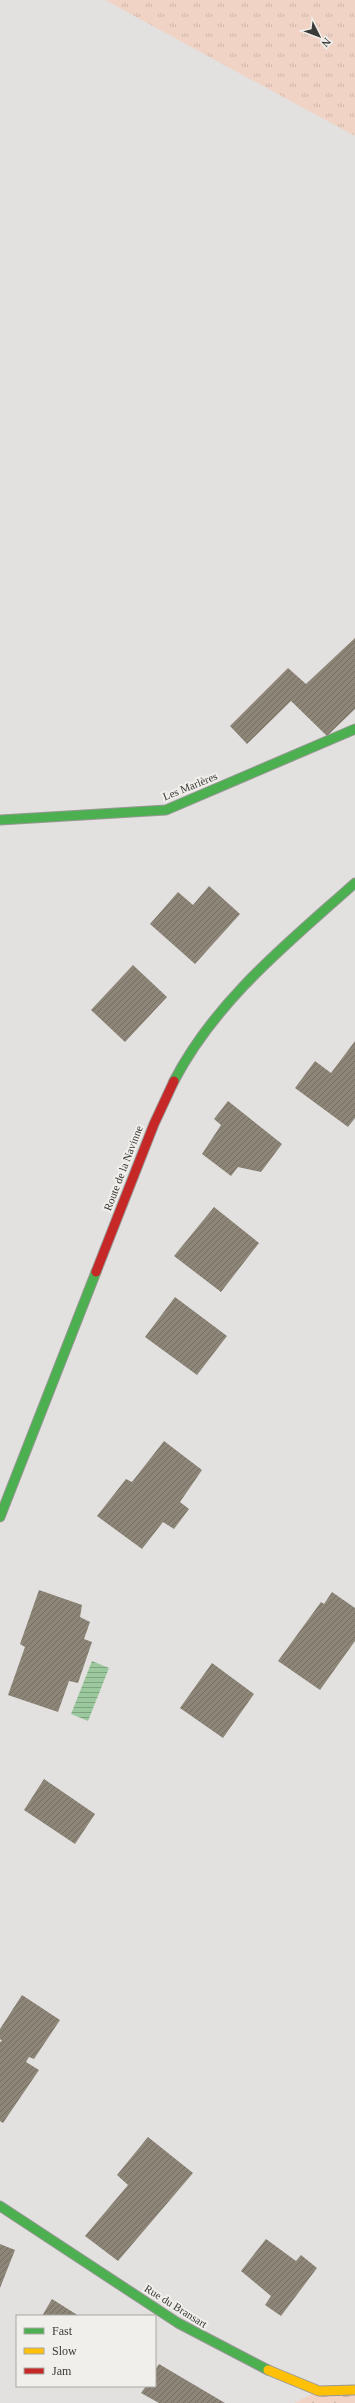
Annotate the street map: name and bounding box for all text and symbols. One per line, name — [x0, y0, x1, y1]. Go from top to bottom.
north arrow — [299, 16, 339, 56]
text: N — [319, 36, 334, 50]
street label: Les Marlères — [161, 770, 219, 802]
street label: Route de la Navinne — [101, 1124, 145, 1212]
street label: Rue du Bransart — [143, 2282, 209, 2330]
legend — [16, 2315, 156, 2387]
text: Fast — [52, 2324, 73, 2338]
text: Slow — [52, 2344, 77, 2358]
text: Jam — [52, 2364, 72, 2378]

